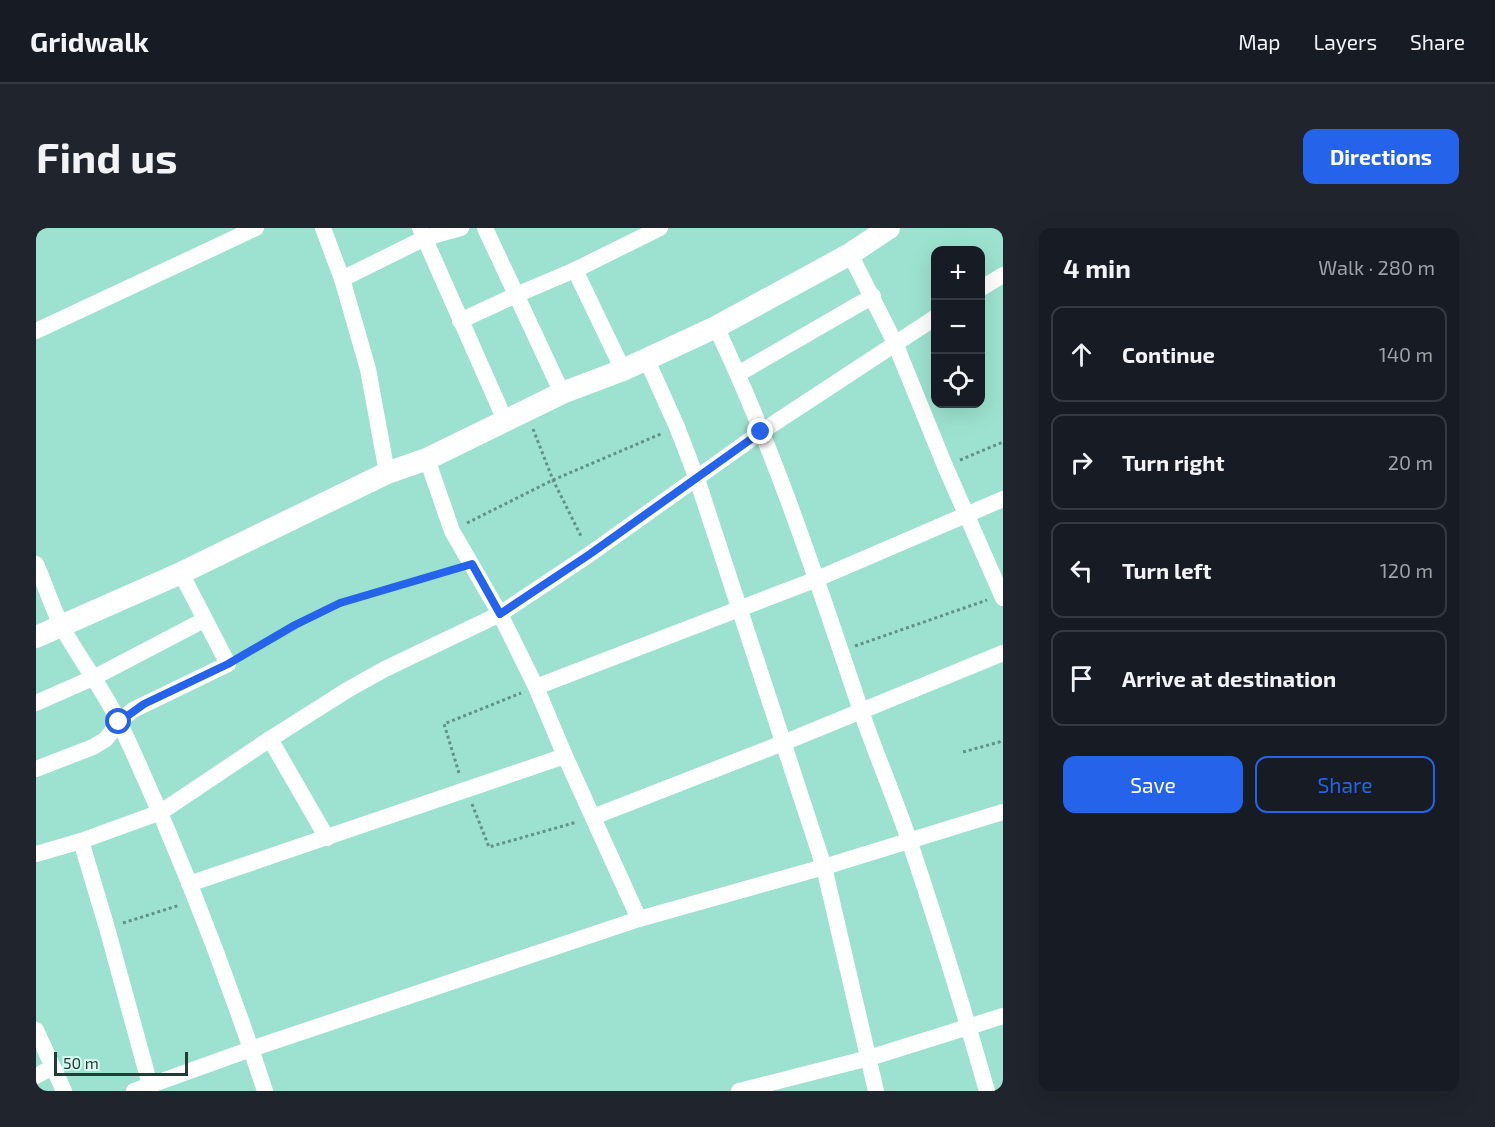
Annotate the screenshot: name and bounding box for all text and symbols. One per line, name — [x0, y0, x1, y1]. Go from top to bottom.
text: Gridwalk — [30, 24, 149, 58]
text: Map — [1238, 29, 1280, 54]
text: Layers — [1313, 29, 1377, 54]
text: Share — [1410, 29, 1465, 54]
button: Directions — [1303, 129, 1459, 184]
text: Find us — [36, 131, 178, 181]
map controls — [931, 246, 985, 408]
button: + — [931, 246, 985, 300]
text: 4 min — [1063, 252, 1131, 283]
text: Walk · 280 m — [1318, 255, 1435, 279]
button: − — [931, 300, 985, 354]
icon: ahead — [1065, 338, 1098, 371]
text: Continue — [1122, 341, 1215, 367]
text: 140 m — [1379, 342, 1433, 366]
button: locate — [931, 354, 985, 408]
route end — [747, 418, 773, 444]
icon: right — [1065, 446, 1098, 479]
text: Turn right — [1122, 449, 1224, 475]
text: 20 m — [1388, 450, 1433, 474]
icon: left — [1065, 554, 1098, 587]
text: Turn left — [1122, 557, 1211, 583]
text: 120 m — [1380, 558, 1433, 582]
icon: arrive — [1065, 662, 1098, 695]
text: Arrive at destination — [1122, 665, 1336, 691]
route start — [105, 708, 131, 734]
button: Save — [1063, 756, 1243, 813]
button: Share — [1255, 756, 1435, 813]
scale bar — [54, 1049, 188, 1076]
text: 50 m — [63, 1053, 99, 1072]

